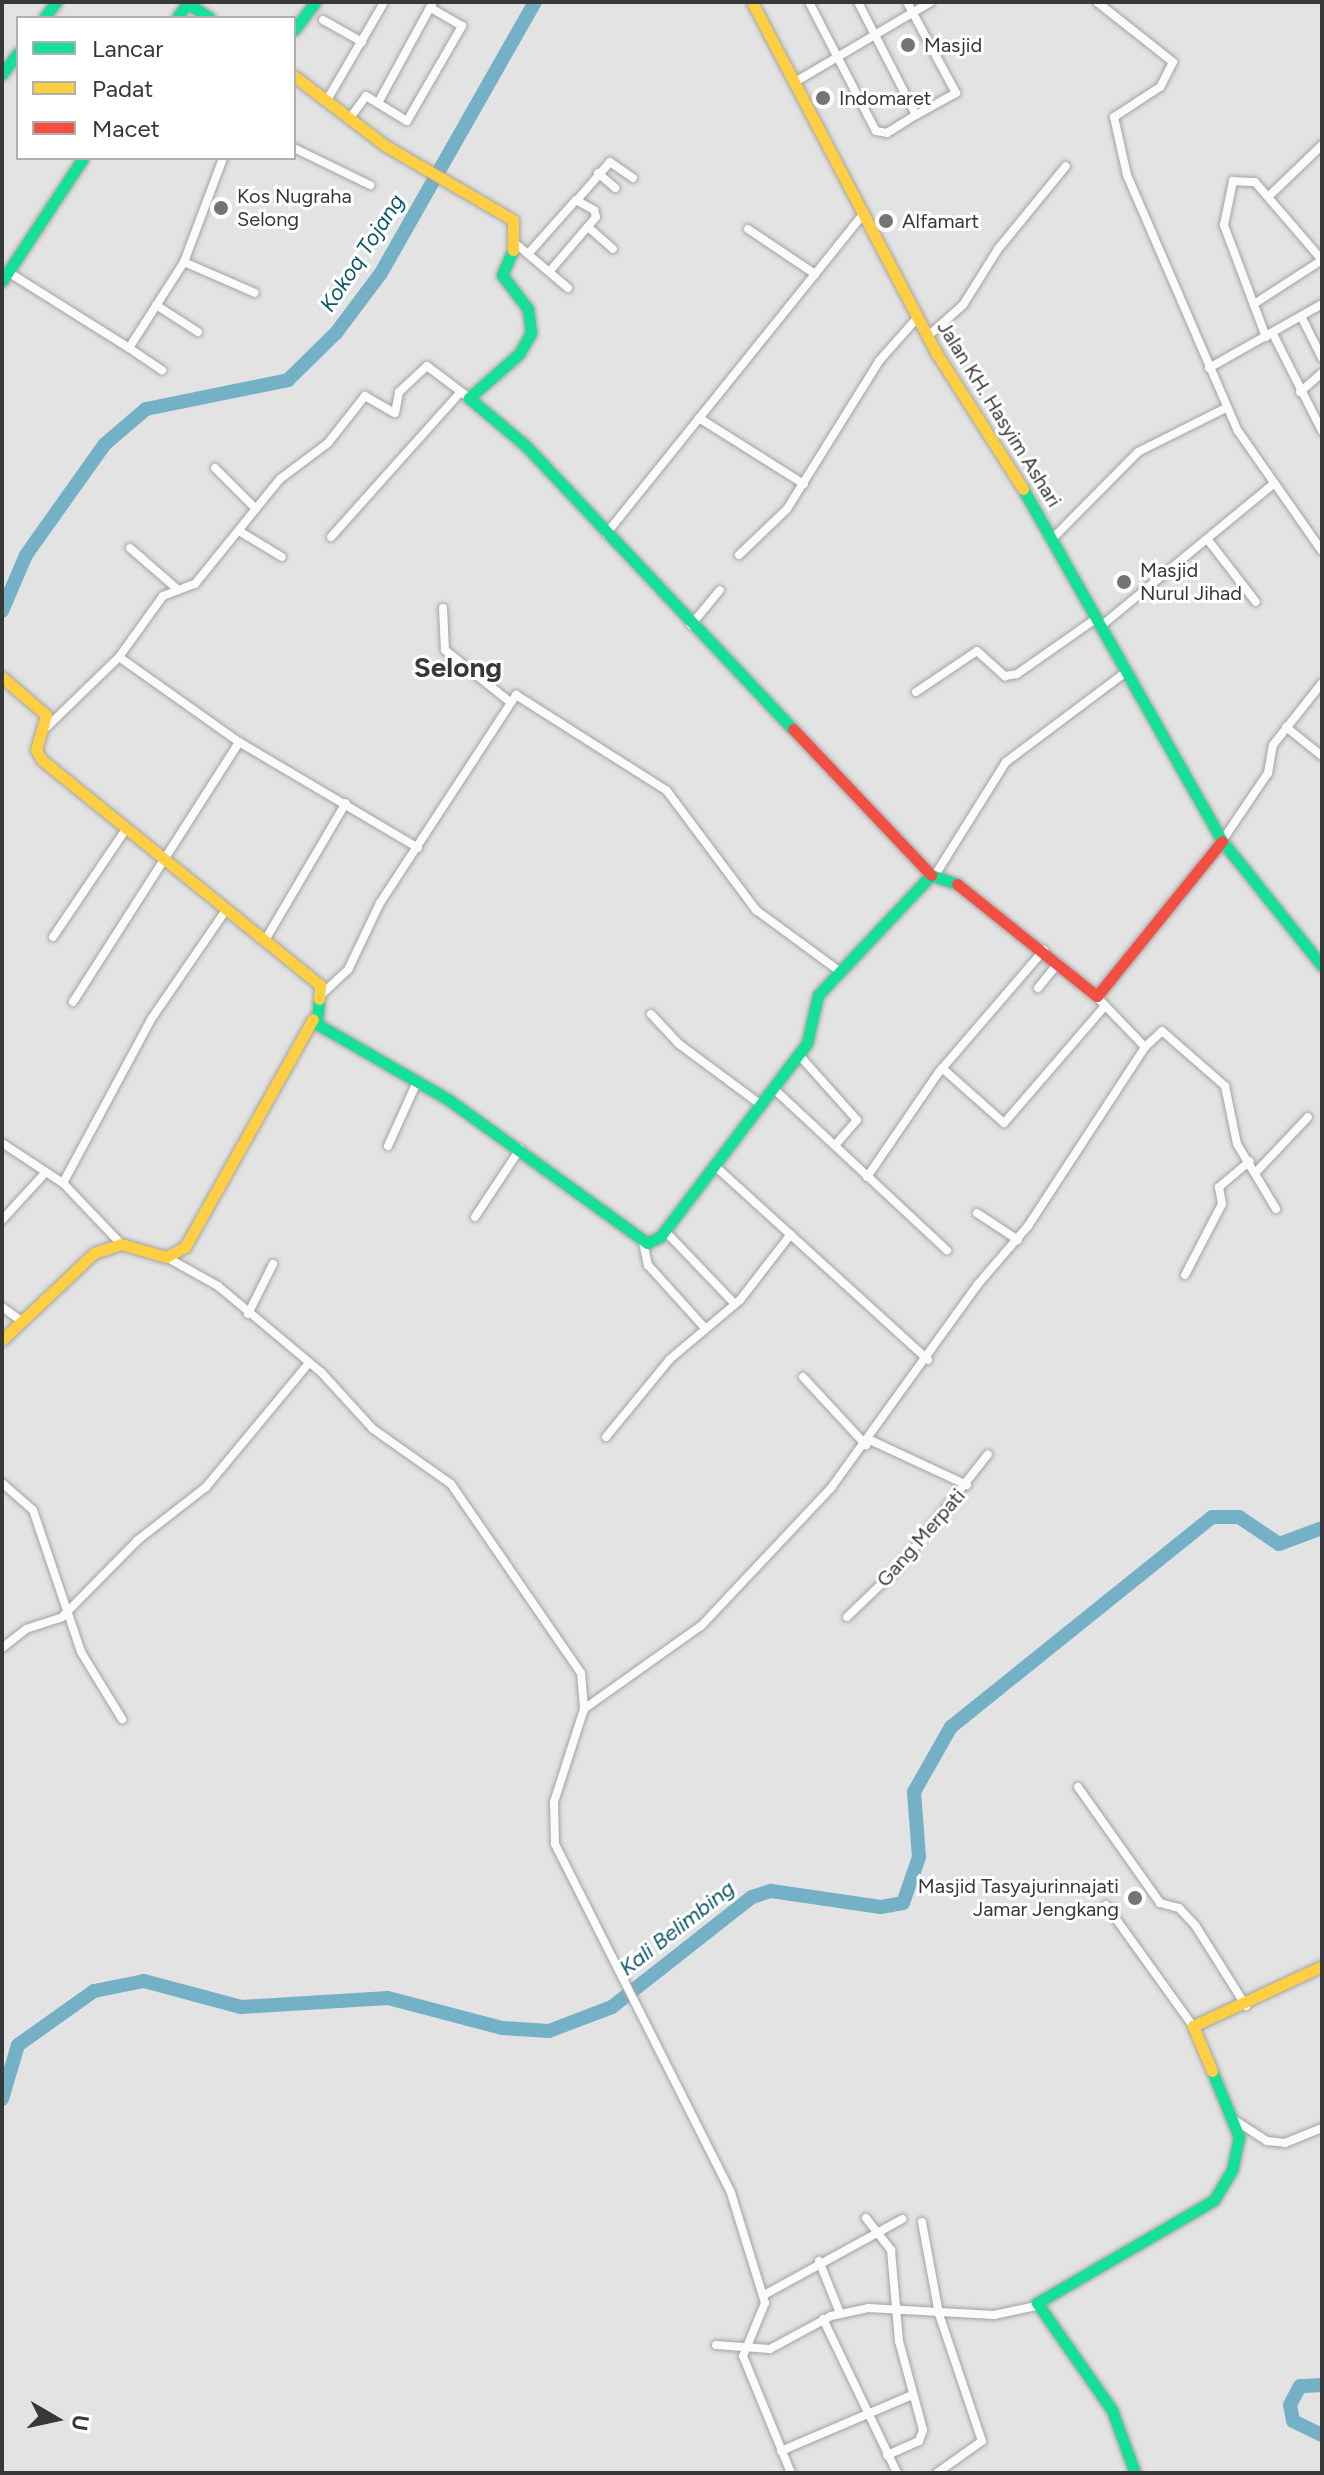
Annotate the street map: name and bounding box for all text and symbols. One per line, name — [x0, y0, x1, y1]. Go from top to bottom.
legend — [16, 16, 296, 160]
place label: Masjid — [924, 33, 982, 57]
text: Lancar — [92, 34, 163, 63]
marker: Masjid — [899, 36, 917, 54]
text: Padat — [92, 74, 153, 103]
place label: Indomaret — [839, 86, 931, 110]
marker: Indomaret — [814, 89, 832, 107]
text: Macet — [92, 114, 160, 143]
place label: Kos Nugraha Selong — [237, 184, 352, 231]
water label: Kokoq Tojang — [314, 189, 410, 317]
marker: Kos Nugraha Selong — [212, 199, 230, 217]
place label: Alfamart — [902, 209, 979, 233]
marker: Alfamart — [877, 212, 895, 230]
street label: Jalan KH. Hasyim Ashari — [932, 317, 1066, 511]
place label: Masjid Nurul Jihad — [1140, 558, 1242, 605]
marker: Masjid Nurul Jihad — [1115, 573, 1133, 591]
district label: Selong — [414, 650, 502, 684]
street label: Gang Merpati — [872, 1484, 970, 1592]
place label: Masjid Tasyajurinnajati Jamar Jengkang — [918, 1874, 1119, 1921]
water label: Kali Belimbing — [614, 1875, 740, 1981]
marker: Masjid Tasyajurinnajati Jamar Jengkang — [1126, 1889, 1144, 1907]
north arrow — [16, 2379, 96, 2459]
text: U — [66, 2413, 95, 2433]

